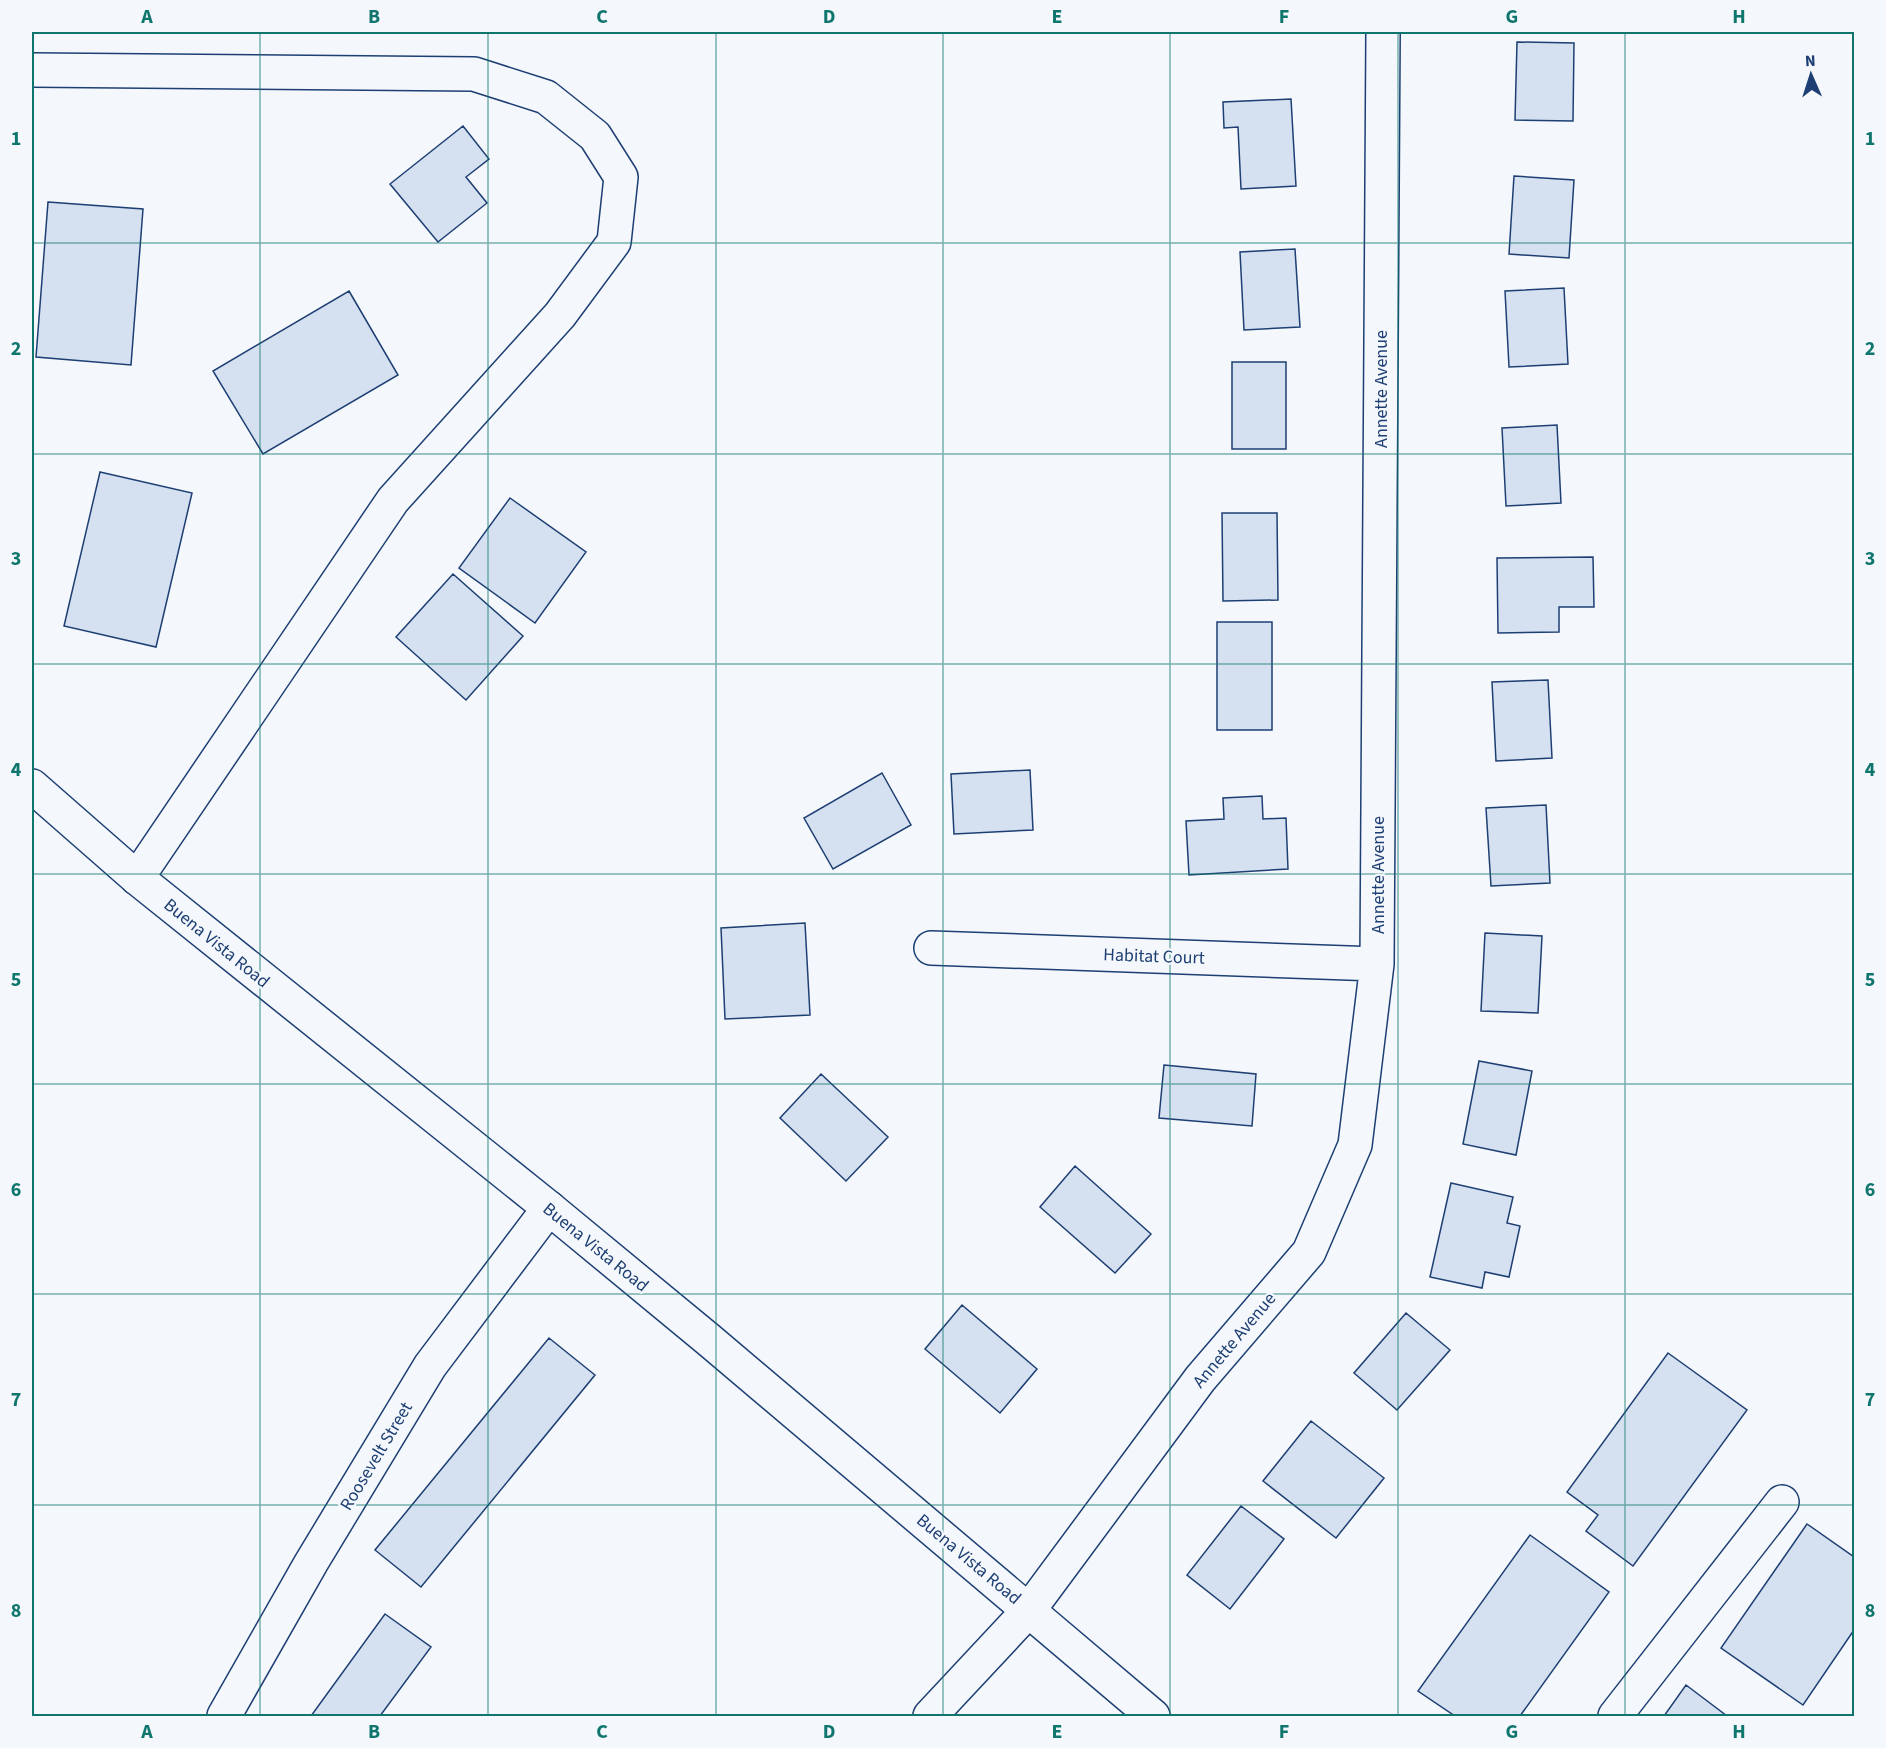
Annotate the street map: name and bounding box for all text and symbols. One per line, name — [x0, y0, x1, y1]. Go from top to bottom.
text: A — [140, 3, 153, 31]
text: B — [368, 3, 380, 31]
text: C — [596, 3, 608, 31]
text: D — [823, 3, 835, 31]
text: E — [1052, 3, 1062, 31]
text: F — [1279, 3, 1289, 31]
text: G — [1506, 3, 1518, 31]
text: H — [1732, 3, 1746, 31]
north arrow — [1781, 45, 1841, 105]
text: N — [1804, 50, 1816, 72]
text: 1 — [11, 125, 21, 153]
text: 1 — [1865, 125, 1875, 153]
street label: Annette Avenue — [1369, 330, 1394, 448]
text: 2 — [11, 335, 21, 363]
text: 2 — [1865, 335, 1875, 363]
text: 3 — [11, 545, 21, 573]
text: 3 — [1865, 545, 1875, 573]
text: 4 — [11, 756, 22, 784]
text: 4 — [1865, 756, 1876, 784]
street label: Annette Avenue — [1366, 816, 1391, 934]
street label: Buena Vista Road — [158, 893, 275, 994]
street label: Habitat Court — [1103, 942, 1205, 971]
text: 5 — [11, 966, 21, 994]
text: 5 — [1865, 966, 1875, 994]
text: 6 — [11, 1176, 21, 1204]
text: 6 — [1865, 1176, 1875, 1204]
street label: Buena Vista Road — [537, 1197, 654, 1298]
street label: Annette Avenue — [1187, 1287, 1282, 1393]
text: 7 — [11, 1386, 21, 1414]
text: 7 — [1865, 1386, 1875, 1414]
street label: Roosevelt Street — [334, 1397, 419, 1515]
street label: Buena Vista Road — [911, 1508, 1026, 1611]
text: 8 — [11, 1597, 21, 1625]
text: 8 — [1865, 1597, 1875, 1625]
text: A — [140, 1718, 153, 1746]
text: B — [368, 1718, 380, 1746]
text: C — [596, 1718, 608, 1746]
text: D — [823, 1718, 835, 1746]
text: E — [1052, 1718, 1062, 1746]
text: F — [1279, 1718, 1289, 1746]
text: G — [1506, 1718, 1518, 1746]
text: H — [1732, 1718, 1746, 1746]

